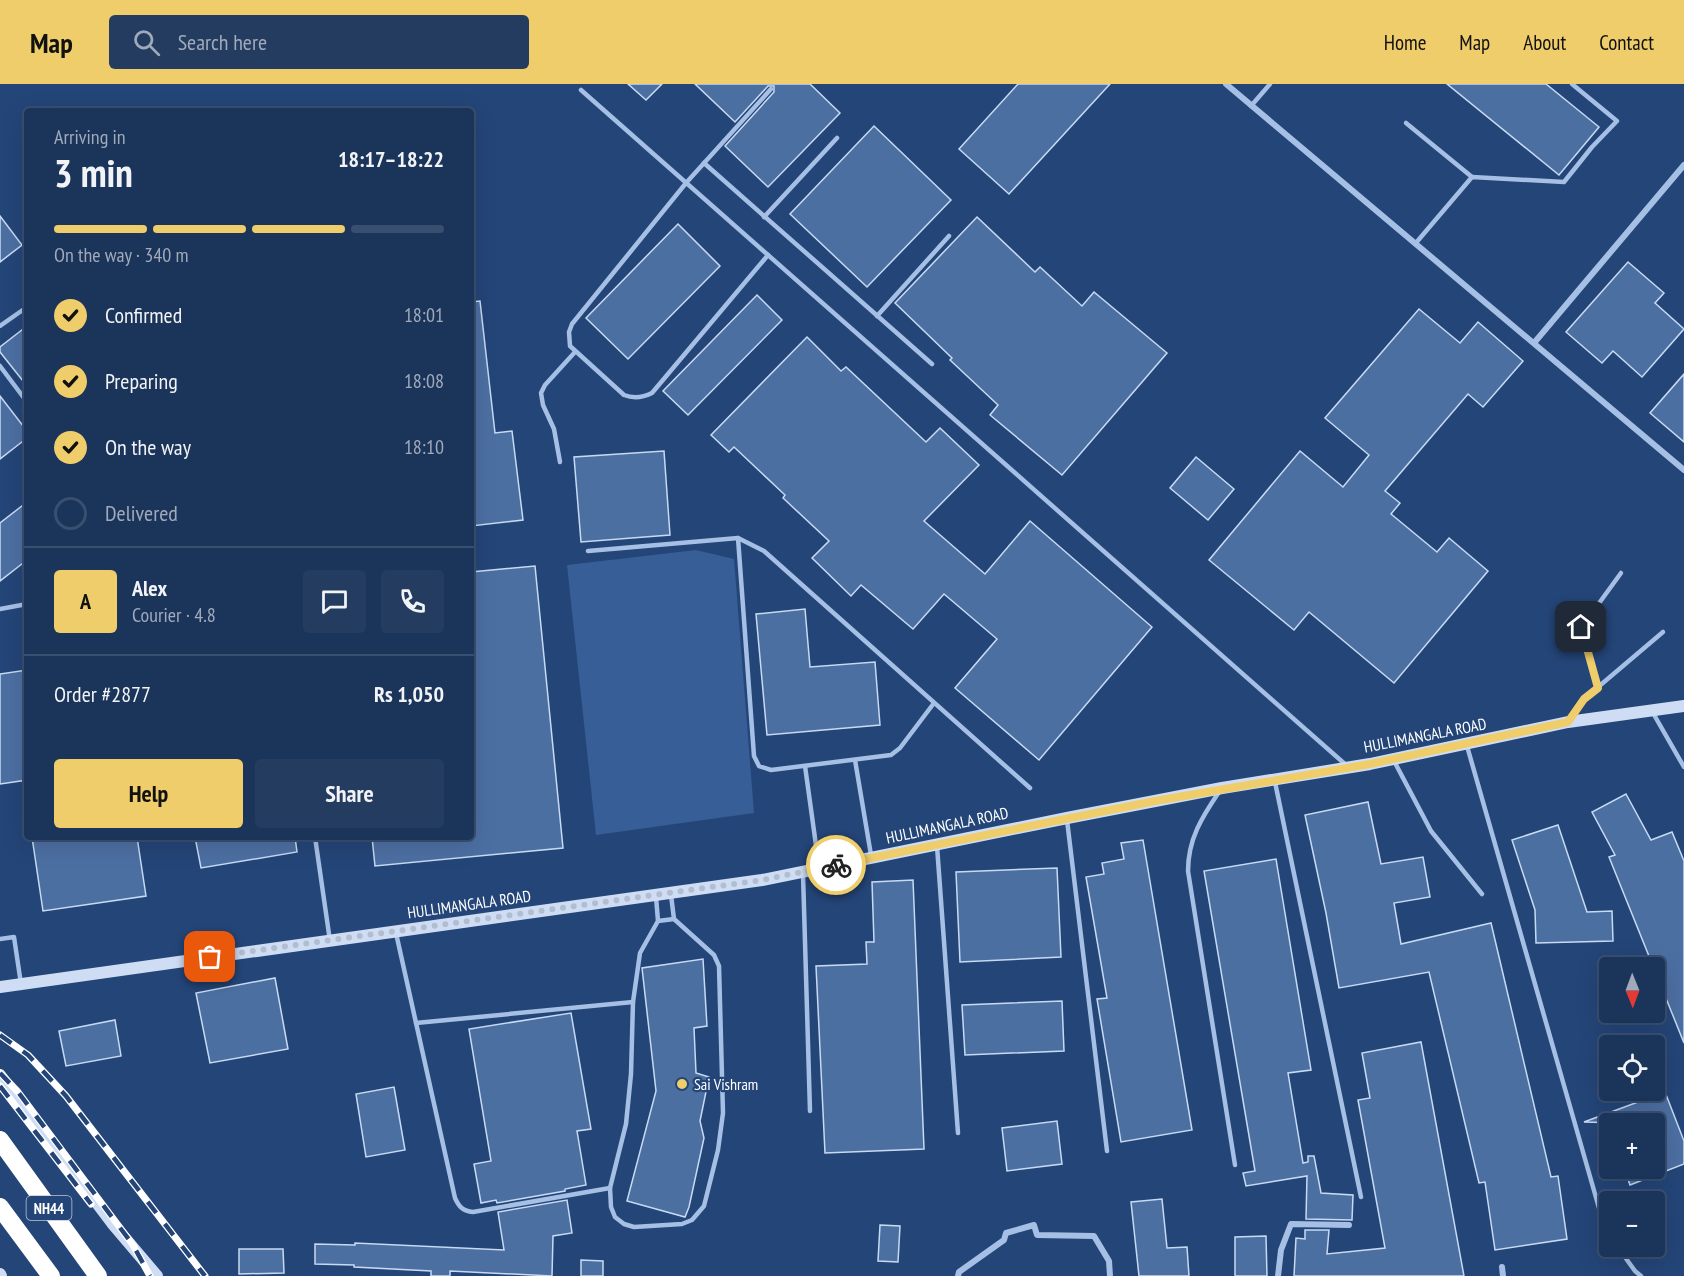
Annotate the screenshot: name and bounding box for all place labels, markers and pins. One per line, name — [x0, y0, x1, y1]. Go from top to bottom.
pin — [1555, 601, 1606, 652]
pin — [184, 931, 235, 982]
place label: Sai Vishram — [694, 1074, 758, 1094]
marker: Sai Vishram — [675, 1077, 689, 1091]

